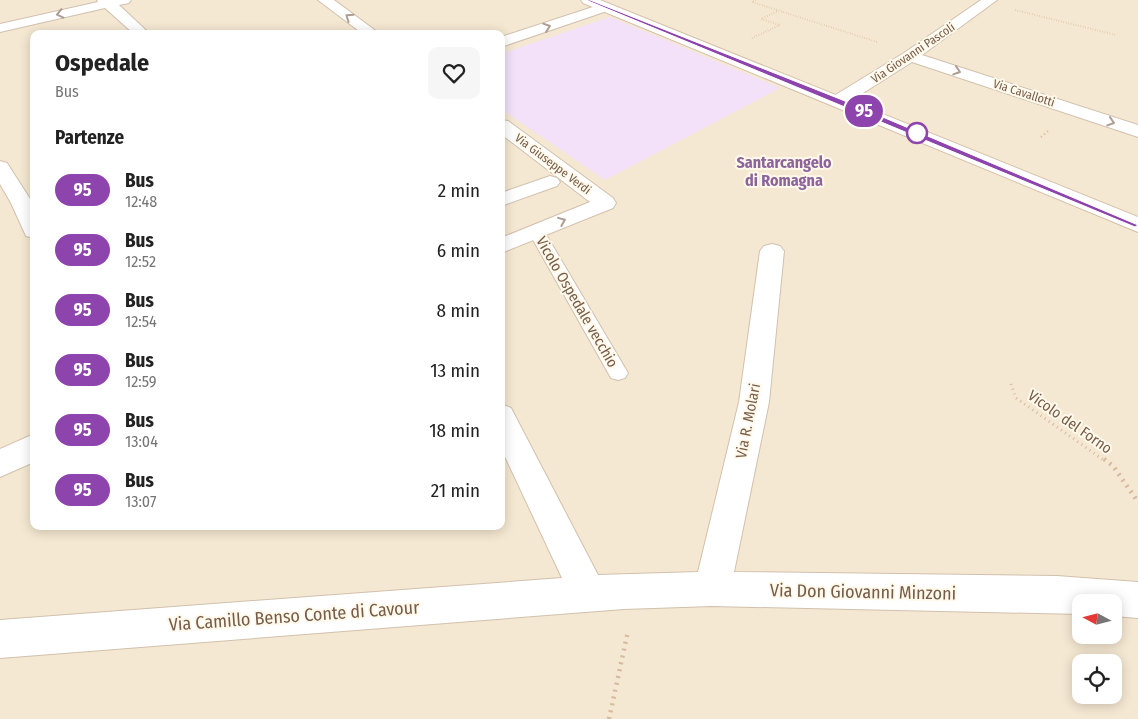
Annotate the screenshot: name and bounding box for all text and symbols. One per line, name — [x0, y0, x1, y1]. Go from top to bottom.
one-way arrow — [56, 8, 65, 19]
one-way arrow — [345, 14, 355, 23]
street label: Via Giovanni Pascoli — [869, 20, 957, 86]
one-way arrow — [543, 23, 551, 33]
button: heart — [428, 47, 480, 99]
text: Ospedale — [55, 49, 149, 77]
one-way arrow — [952, 66, 960, 76]
street label: Via Cavallotti — [991, 76, 1057, 110]
text: Bus — [55, 82, 79, 101]
line badge: 95 — [842, 95, 886, 127]
text: 95 — [855, 100, 873, 122]
one-way arrow — [1107, 116, 1115, 126]
unlabelled marker — [906, 122, 928, 144]
text: Partenze — [55, 126, 124, 149]
street label: Via Giuseppe Verdi — [512, 131, 594, 197]
district label: Santarcangelo di Romagna — [736, 153, 832, 190]
text: Bus — [125, 169, 154, 192]
text: 95 — [73, 179, 92, 201]
text: 2 min — [438, 179, 480, 202]
text: 12:48 — [125, 192, 157, 211]
one-way arrow — [557, 216, 566, 227]
text: Bus — [125, 229, 154, 252]
street label: Vicolo Ospedale vecchio — [532, 233, 622, 371]
text: 95 — [73, 239, 92, 261]
text: 6 min — [437, 239, 480, 262]
text: 12:52 — [125, 252, 156, 271]
text: Bus — [125, 289, 154, 312]
text: 95 — [73, 299, 92, 321]
text: 8 min — [437, 299, 480, 322]
text: 12:54 — [125, 312, 157, 331]
text: Bus — [125, 349, 154, 372]
text: 95 — [73, 359, 92, 381]
text: 13 min — [430, 359, 480, 382]
text: 12:59 — [125, 372, 157, 391]
street label: Via R. Molari — [732, 382, 764, 460]
street label: Vicolo del Forno — [1024, 386, 1116, 458]
text: Bus — [125, 409, 154, 432]
text: 95 — [73, 419, 92, 441]
text: 18 min — [429, 419, 480, 442]
text: 13:04 — [125, 432, 158, 451]
text: Bus — [125, 469, 154, 492]
text: 95 — [73, 479, 92, 501]
text: 21 min — [431, 479, 480, 502]
text: 13:07 — [125, 492, 156, 511]
street label: Via Don Giovanni Minzoni — [770, 579, 956, 605]
north arrow — [1072, 594, 1122, 644]
map controls — [1072, 594, 1122, 704]
street label: Via Camillo Benso Conte di Cavour — [168, 596, 421, 636]
button: locate — [1072, 654, 1122, 704]

